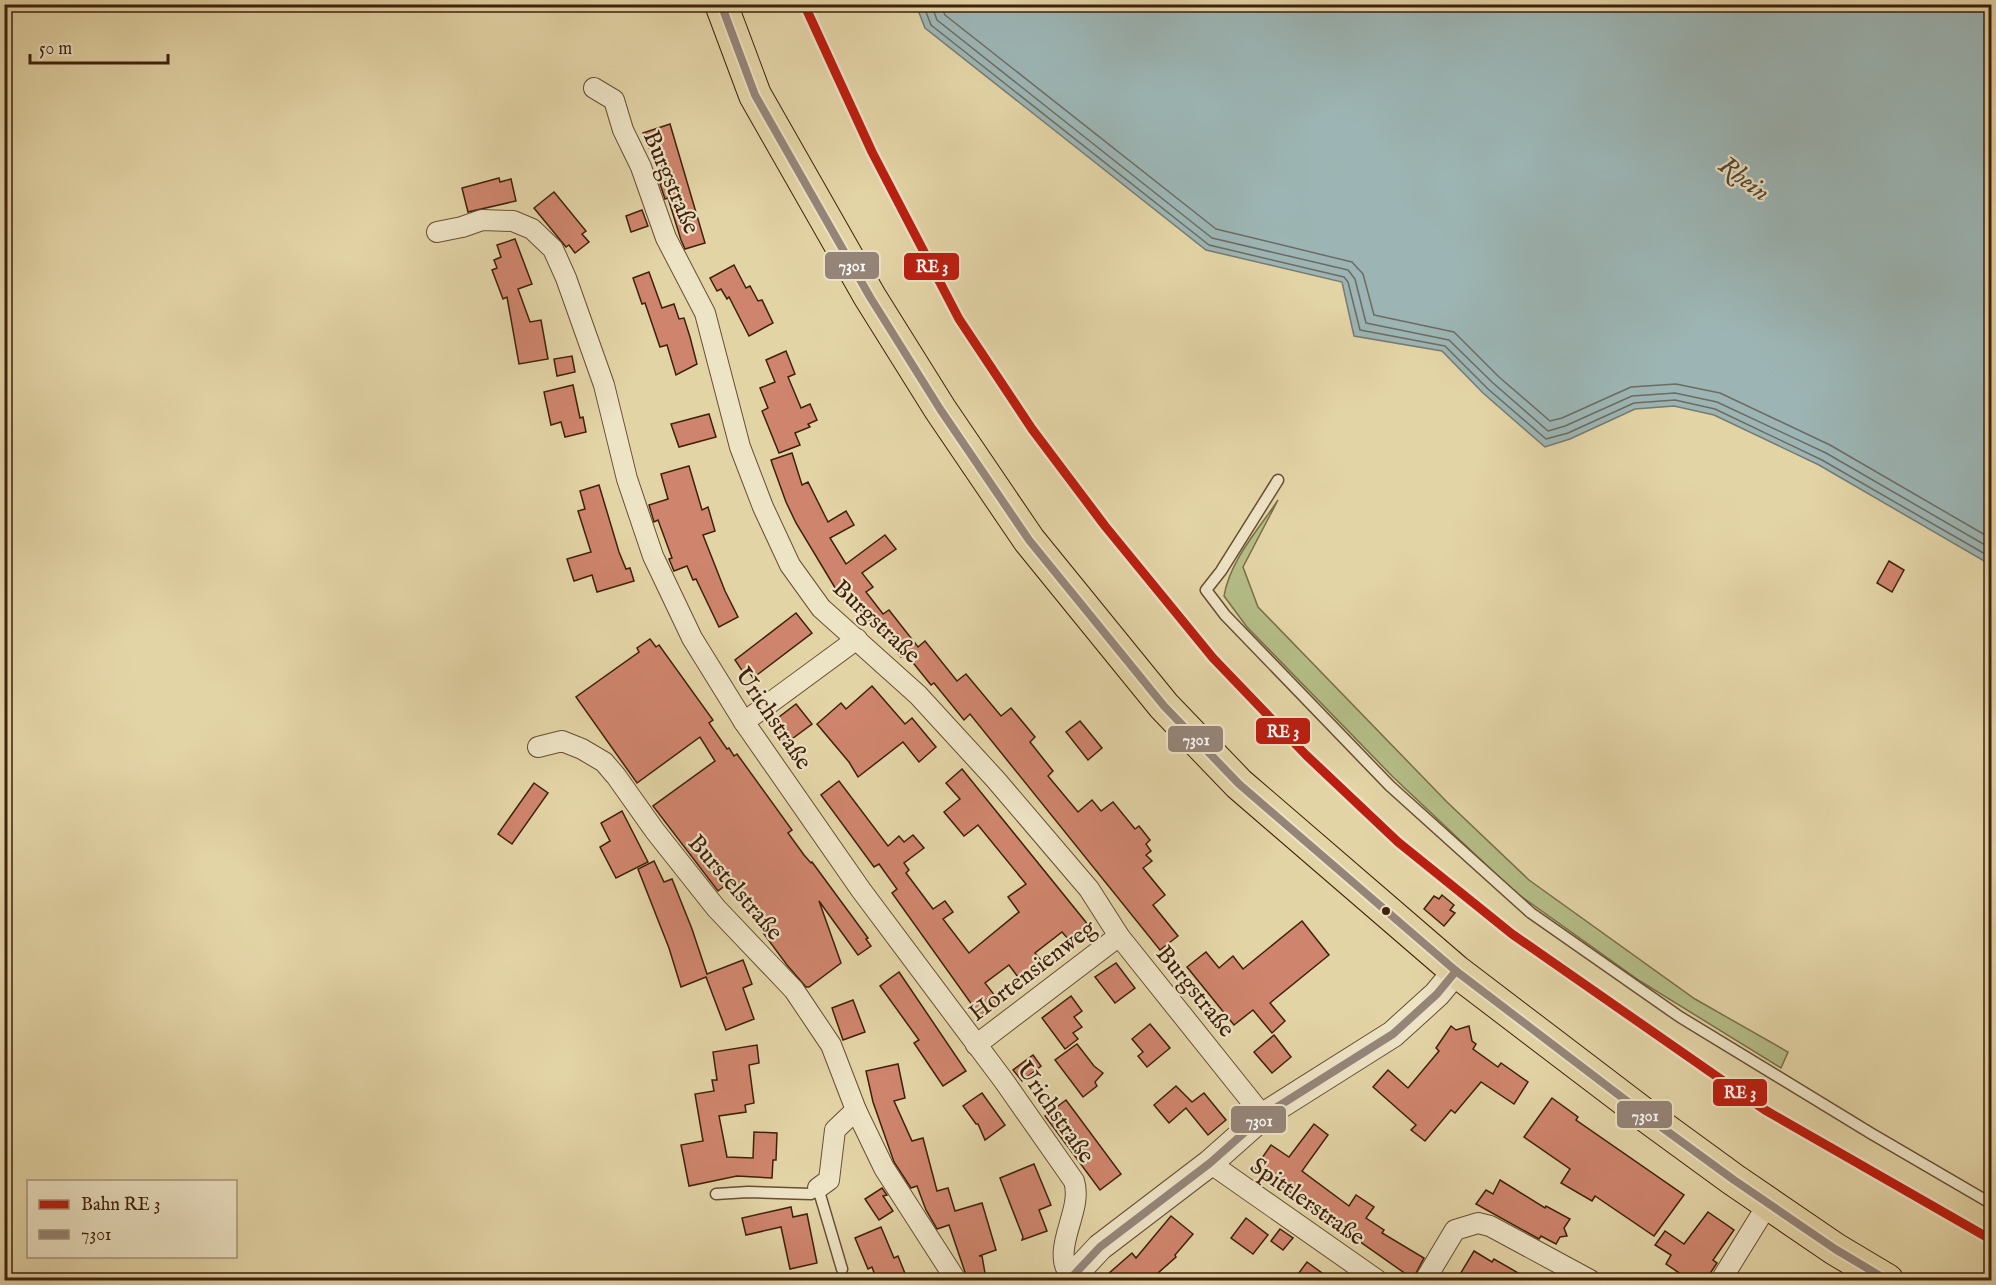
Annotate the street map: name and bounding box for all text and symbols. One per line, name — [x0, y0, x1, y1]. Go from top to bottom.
scale bar — [30, 27, 168, 65]
text: 50 m — [39, 38, 72, 61]
street label: Burgstraße — [635, 126, 706, 239]
water label: Rhein — [1712, 149, 1777, 209]
line badge: 7301 — [824, 251, 880, 280]
line badge: RE 3 — [903, 252, 960, 281]
text: 7301 — [838, 257, 866, 277]
text: RE 3 — [916, 258, 948, 278]
street label: Burgstraße — [825, 573, 927, 671]
street label: Urichstraße — [727, 662, 818, 776]
line badge: RE 3 — [1255, 717, 1311, 745]
text: RE 3 — [1267, 723, 1299, 743]
line badge: 7301 — [1167, 725, 1224, 753]
text: 7301 — [1182, 731, 1210, 751]
street label: Burstelstraße — [680, 829, 789, 947]
unlabelled marker — [1380, 905, 1392, 917]
street label: Hortensienweg — [963, 913, 1104, 1029]
street label: Burgstraße — [1148, 940, 1241, 1044]
street label: Urichstraße — [1008, 1056, 1101, 1170]
line badge: RE 3 — [1712, 1078, 1768, 1107]
text: RE 3 — [1724, 1084, 1756, 1104]
line badge: 7301 — [1616, 1100, 1673, 1129]
line badge: 7301 — [1230, 1105, 1287, 1134]
text: 7301 — [1631, 1107, 1659, 1127]
text: 7301 — [1245, 1112, 1273, 1132]
street label: Spittlerstraße — [1244, 1151, 1371, 1253]
legend — [27, 1180, 237, 1258]
text: Bahn RE 3 — [81, 1194, 161, 1217]
text: 7301 — [81, 1224, 112, 1247]

